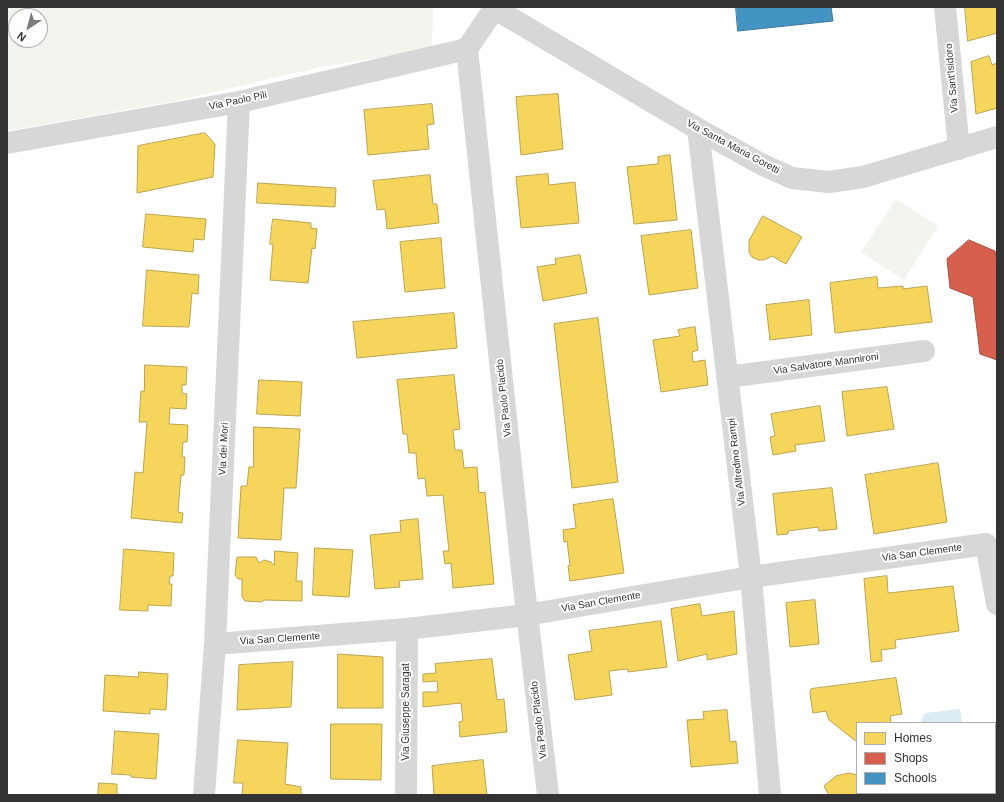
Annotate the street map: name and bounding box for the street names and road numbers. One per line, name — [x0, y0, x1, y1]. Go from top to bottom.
street label: Via Sant'Isidoro — [943, 43, 961, 113]
street label: Via Paolo Pili — [208, 89, 268, 113]
street label: Via Santa Maria Goretti — [684, 117, 782, 177]
street label: Via Salvatore Mannironi — [773, 351, 879, 377]
street label: Via Paolo Placido — [494, 358, 514, 438]
street label: Via Alfredino Rampi — [726, 418, 748, 506]
street label: Via dei Mori — [217, 422, 231, 476]
street label: Via San Clemente — [881, 541, 963, 565]
street label: Via San Clemente — [560, 589, 642, 615]
street label: Via San Clemente — [239, 630, 321, 648]
street label: Via Giuseppe Saragat — [400, 663, 412, 761]
street label: Via Paolo Placido — [528, 680, 550, 760]

